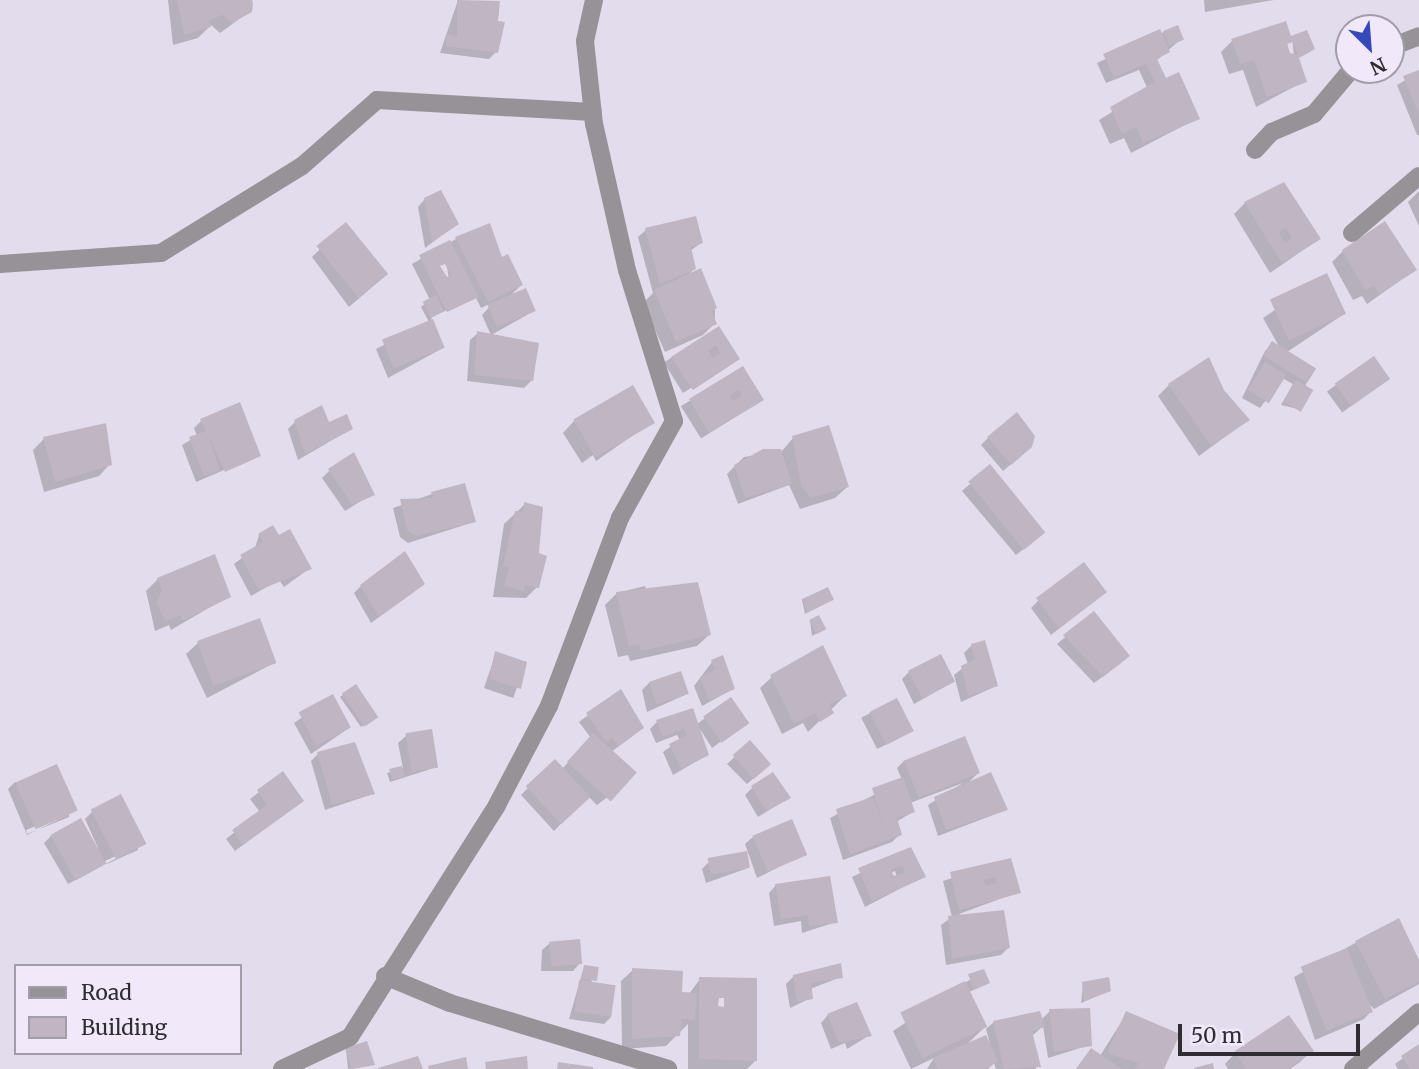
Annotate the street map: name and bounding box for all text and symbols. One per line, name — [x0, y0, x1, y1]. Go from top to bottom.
north arrow — [1335, 14, 1405, 84]
text: N — [1366, 52, 1390, 80]
legend — [14, 964, 242, 1055]
text: Road — [81, 979, 132, 1006]
scale bar — [1181, 1010, 1363, 1054]
text: Building — [81, 1014, 167, 1041]
text: 50 m — [1191, 1022, 1242, 1049]

